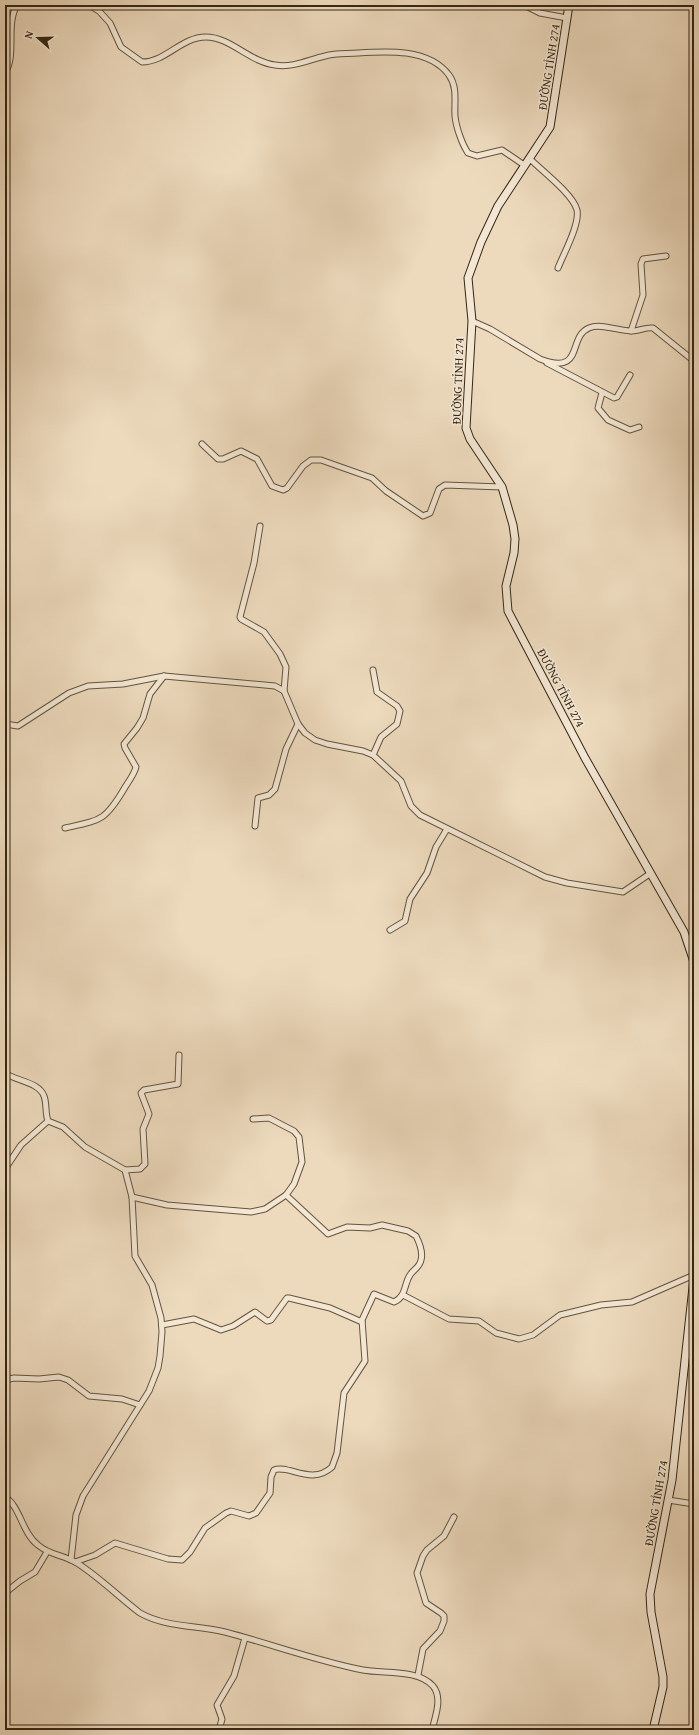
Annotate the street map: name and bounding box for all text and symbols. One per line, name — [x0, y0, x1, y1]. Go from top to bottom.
north arrow — [18, 18, 58, 58]
street label: ĐƯỜNG TỈNH 274 — [533, 23, 564, 111]
text: N — [20, 28, 38, 41]
street label: ĐƯỜNG TỈNH 274 — [447, 337, 468, 425]
street label: ĐƯỜNG TỈNH 274 — [534, 645, 589, 730]
street label: ĐƯỜNG TỈNH 274 — [640, 1458, 671, 1547]

